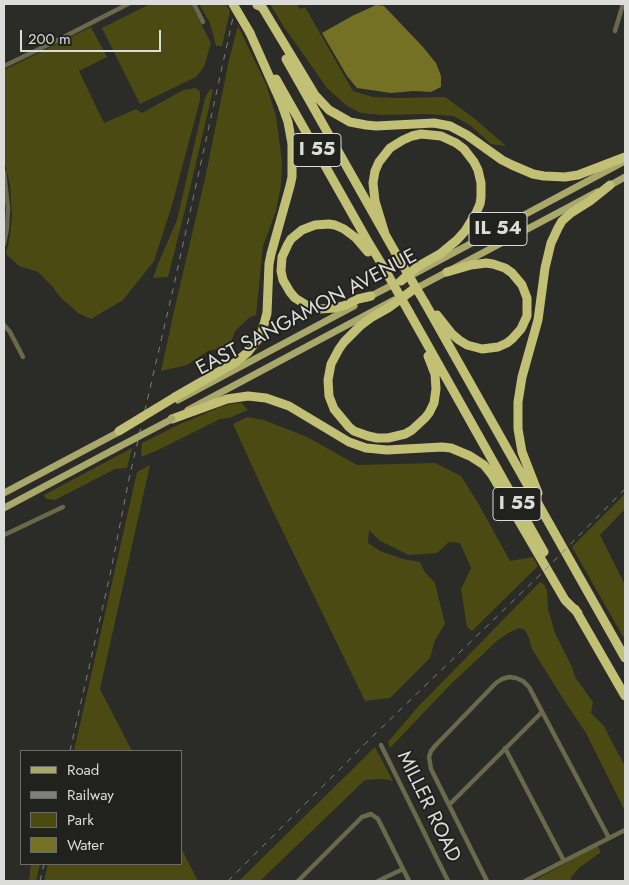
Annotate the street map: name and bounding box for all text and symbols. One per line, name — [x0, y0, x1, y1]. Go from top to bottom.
scale bar — [22, 20, 164, 52]
text: 200 m — [28, 28, 71, 50]
road number: I 55 — [293, 134, 341, 166]
road number: IL 54 — [469, 212, 527, 245]
street label: EAST SANGAMON AVENUE — [193, 245, 421, 381]
road number: I 55 — [493, 488, 541, 520]
street label: MILLER ROAD — [391, 748, 465, 866]
legend — [20, 750, 182, 865]
text: Road — [67, 759, 99, 781]
text: Railway — [67, 784, 114, 806]
text: Park — [67, 809, 94, 831]
text: Water — [67, 834, 104, 856]

